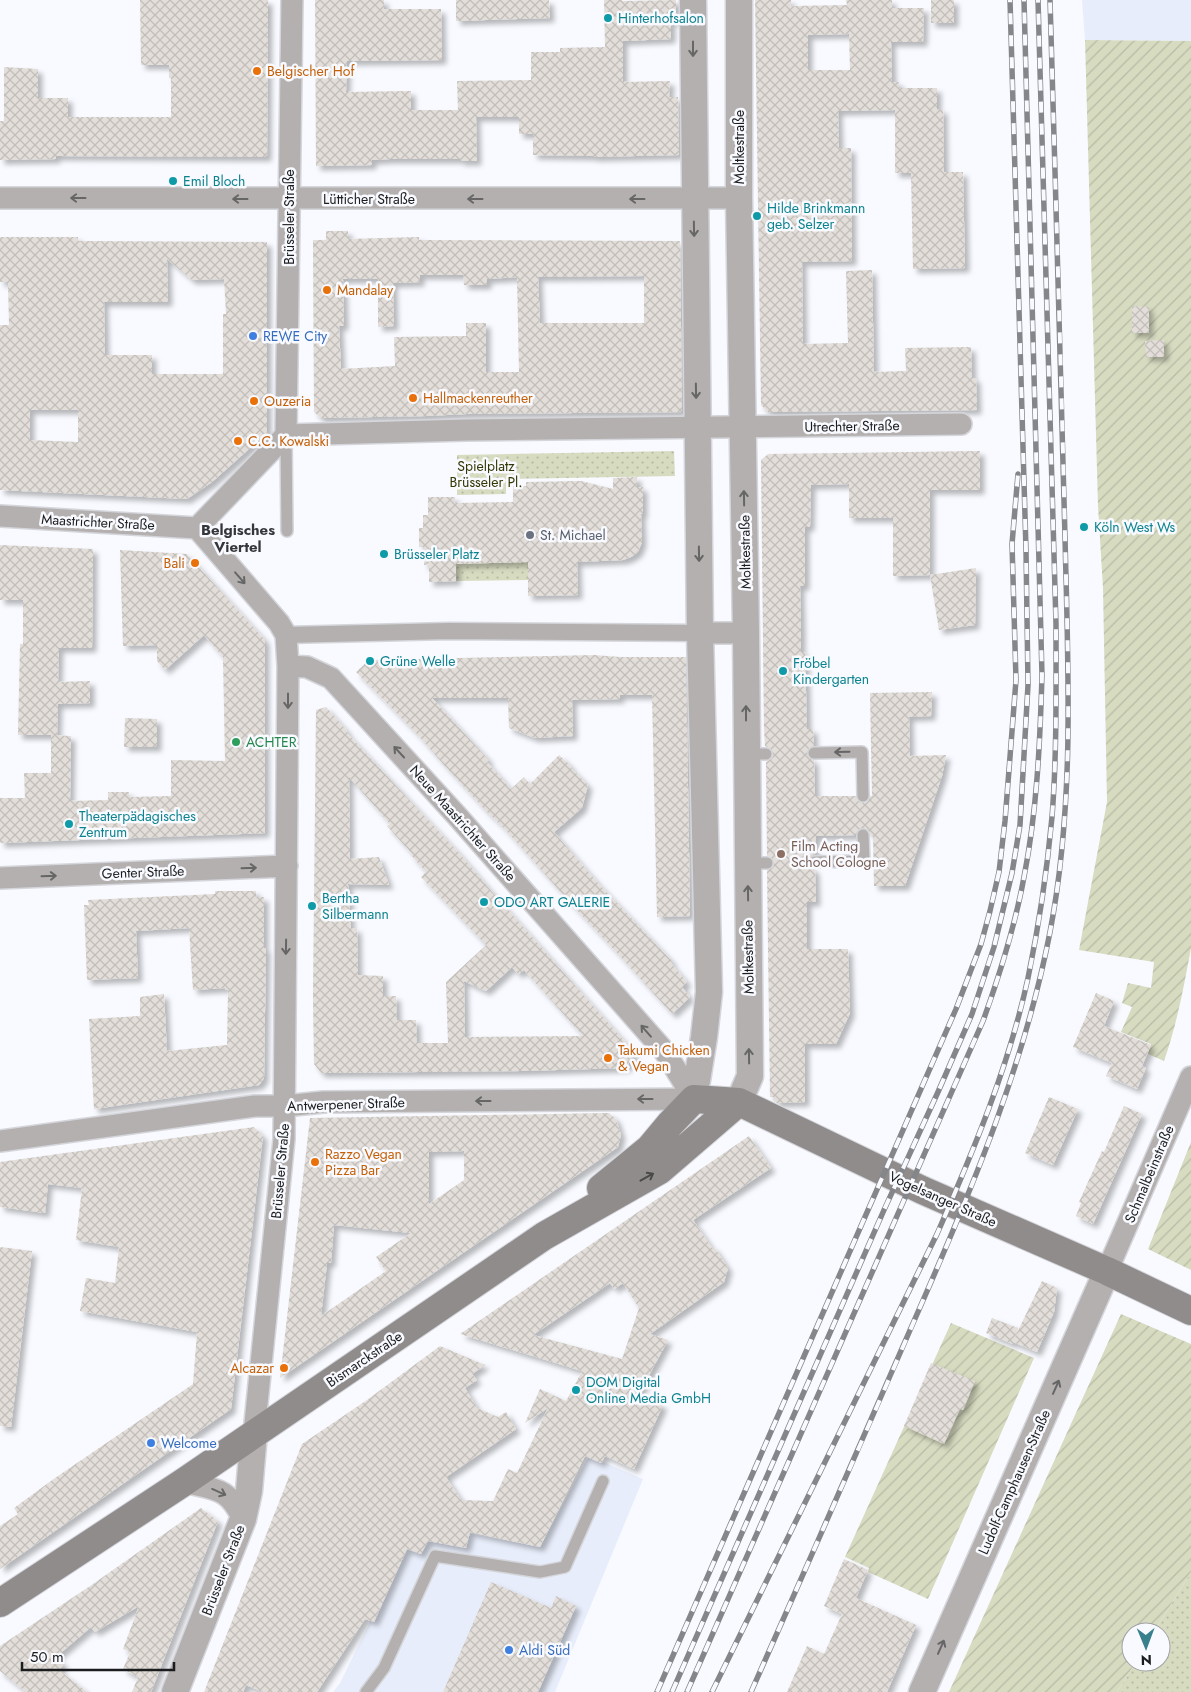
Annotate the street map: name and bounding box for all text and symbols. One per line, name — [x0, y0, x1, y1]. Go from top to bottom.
place label: Hinterhofsalon — [618, 8, 704, 28]
marker: Hinterhofsalon — [602, 12, 614, 24]
one-way arrow — [688, 40, 698, 56]
place label: Belgischer Hof — [267, 61, 355, 81]
marker: Belgischer Hof — [251, 65, 263, 77]
street label: Moltkestraße — [729, 110, 749, 184]
street label: Brüsseler Straße — [279, 169, 299, 265]
place label: Emil Bloch — [183, 171, 245, 191]
marker: Emil Bloch — [167, 175, 179, 187]
street label: Lütticher Straße — [323, 189, 415, 209]
one-way arrow — [70, 193, 86, 203]
one-way arrow — [233, 194, 249, 204]
one-way arrow — [467, 194, 484, 204]
one-way arrow — [630, 194, 646, 204]
place label: Hilde Brinkmann geb. Selzer — [767, 198, 865, 234]
marker: Hilde Brinkmann geb. Selzer — [751, 210, 763, 222]
one-way arrow — [689, 220, 699, 236]
place label: Mandalay — [337, 280, 394, 300]
marker: Mandalay — [321, 284, 333, 296]
place label: REWE City — [263, 326, 328, 346]
marker: REWE City — [247, 330, 259, 342]
one-way arrow — [691, 382, 701, 399]
place label: Hallmackenreuther — [423, 388, 533, 408]
place label: Ouzeria — [264, 391, 311, 411]
marker: Hallmackenreuther — [407, 392, 419, 404]
marker: Ouzeria — [248, 395, 260, 407]
street label: Utrechter Straße — [804, 415, 900, 437]
place label: C.C. Kowalski — [248, 431, 329, 451]
marker: C.C. Kowalski — [232, 435, 244, 447]
park label: Spielplatz Brüsseler Pl. — [450, 456, 522, 492]
one-way arrow — [739, 490, 749, 506]
street label: Maastrichter Straße — [41, 509, 155, 535]
street label: Moltkestraße — [734, 515, 756, 589]
place label: Köln West Ws — [1094, 517, 1176, 537]
district label: Belgisches Viertel — [201, 519, 275, 558]
marker: Köln West Ws — [1078, 521, 1090, 533]
place label: St. Michael — [540, 525, 606, 545]
marker: St. Michael — [524, 529, 536, 541]
place label: Brüsseler Platz — [394, 544, 480, 564]
one-way arrow — [694, 545, 703, 561]
marker: Brüsseler Platz — [378, 548, 390, 560]
place label: Bali — [164, 553, 185, 573]
marker: Bali — [189, 557, 201, 569]
one-way arrow — [234, 571, 245, 584]
place label: Grüne Welle — [380, 651, 455, 671]
place label: Fröbel Kindergarten — [793, 653, 869, 689]
marker: Grüne Welle — [364, 655, 376, 667]
marker: Fröbel Kindergarten — [777, 665, 789, 677]
one-way arrow — [283, 692, 293, 709]
one-way arrow — [741, 705, 751, 722]
place label: ACHTER — [246, 732, 297, 752]
marker: ACHTER — [230, 736, 242, 748]
one-way arrow — [393, 745, 405, 758]
one-way arrow — [835, 748, 851, 757]
street label: Neue Maastrichter Straße — [405, 760, 521, 886]
place label: Theaterpädagisches Zentrum — [79, 806, 196, 842]
marker: Theaterpädagisches Zentrum — [63, 818, 75, 830]
place label: Film Acting School Cologne — [791, 836, 886, 872]
marker: Film Acting School Cologne — [775, 848, 787, 860]
street label: Genter Straße — [101, 861, 185, 883]
one-way arrow — [240, 863, 256, 872]
one-way arrow — [40, 871, 56, 880]
one-way arrow — [743, 885, 753, 902]
place label: Bertha Silbermann — [322, 888, 389, 924]
place label: ODO ART GALERIE — [494, 892, 610, 912]
marker: ODO ART GALERIE — [478, 896, 490, 908]
marker: Bertha Silbermann — [306, 900, 318, 912]
street label: Moltkestraße — [737, 920, 759, 994]
one-way arrow — [281, 938, 291, 954]
one-way arrow — [640, 1024, 652, 1037]
place label: Takumi Chicken & Vegan — [618, 1040, 710, 1076]
one-way arrow — [744, 1048, 754, 1064]
marker: Takumi Chicken & Vegan — [602, 1052, 614, 1064]
street label: Antwerpener Straße — [287, 1092, 405, 1116]
one-way arrow — [637, 1094, 654, 1104]
one-way arrow — [475, 1096, 491, 1106]
street label: Schmalbeinstraße — [1119, 1122, 1179, 1226]
street label: Brüsseler Straße — [266, 1123, 294, 1219]
place label: Razzo Vegan Pizza Bar — [325, 1144, 402, 1180]
marker: Razzo Vegan Pizza Bar — [309, 1156, 321, 1168]
street label: Vogelsanger Straße — [886, 1166, 1000, 1232]
one-way arrow — [640, 1172, 655, 1182]
street label: Bismarckstraße — [322, 1326, 406, 1392]
place label: Alcazar — [230, 1358, 274, 1378]
marker: Alcazar — [278, 1362, 290, 1374]
place label: DOM Digital Online Media GmbH — [586, 1372, 711, 1408]
one-way arrow — [1052, 1380, 1062, 1395]
marker: DOM Digital Online Media GmbH — [570, 1384, 582, 1396]
street label: Ludolf-Camphausen-Straße — [973, 1406, 1055, 1558]
place label: Welcome — [161, 1433, 217, 1453]
marker: Welcome — [145, 1437, 157, 1449]
one-way arrow — [212, 1488, 227, 1498]
street label: Brüsseler Straße — [197, 1522, 249, 1618]
north arrow — [1121, 1622, 1171, 1672]
scale bar — [22, 1640, 175, 1672]
place label: Aldi Süd — [519, 1640, 570, 1660]
one-way arrow — [937, 1640, 947, 1655]
marker: Aldi Süd — [503, 1644, 515, 1656]
text: 50 m — [30, 1646, 64, 1668]
text: N — [1140, 1650, 1152, 1670]

